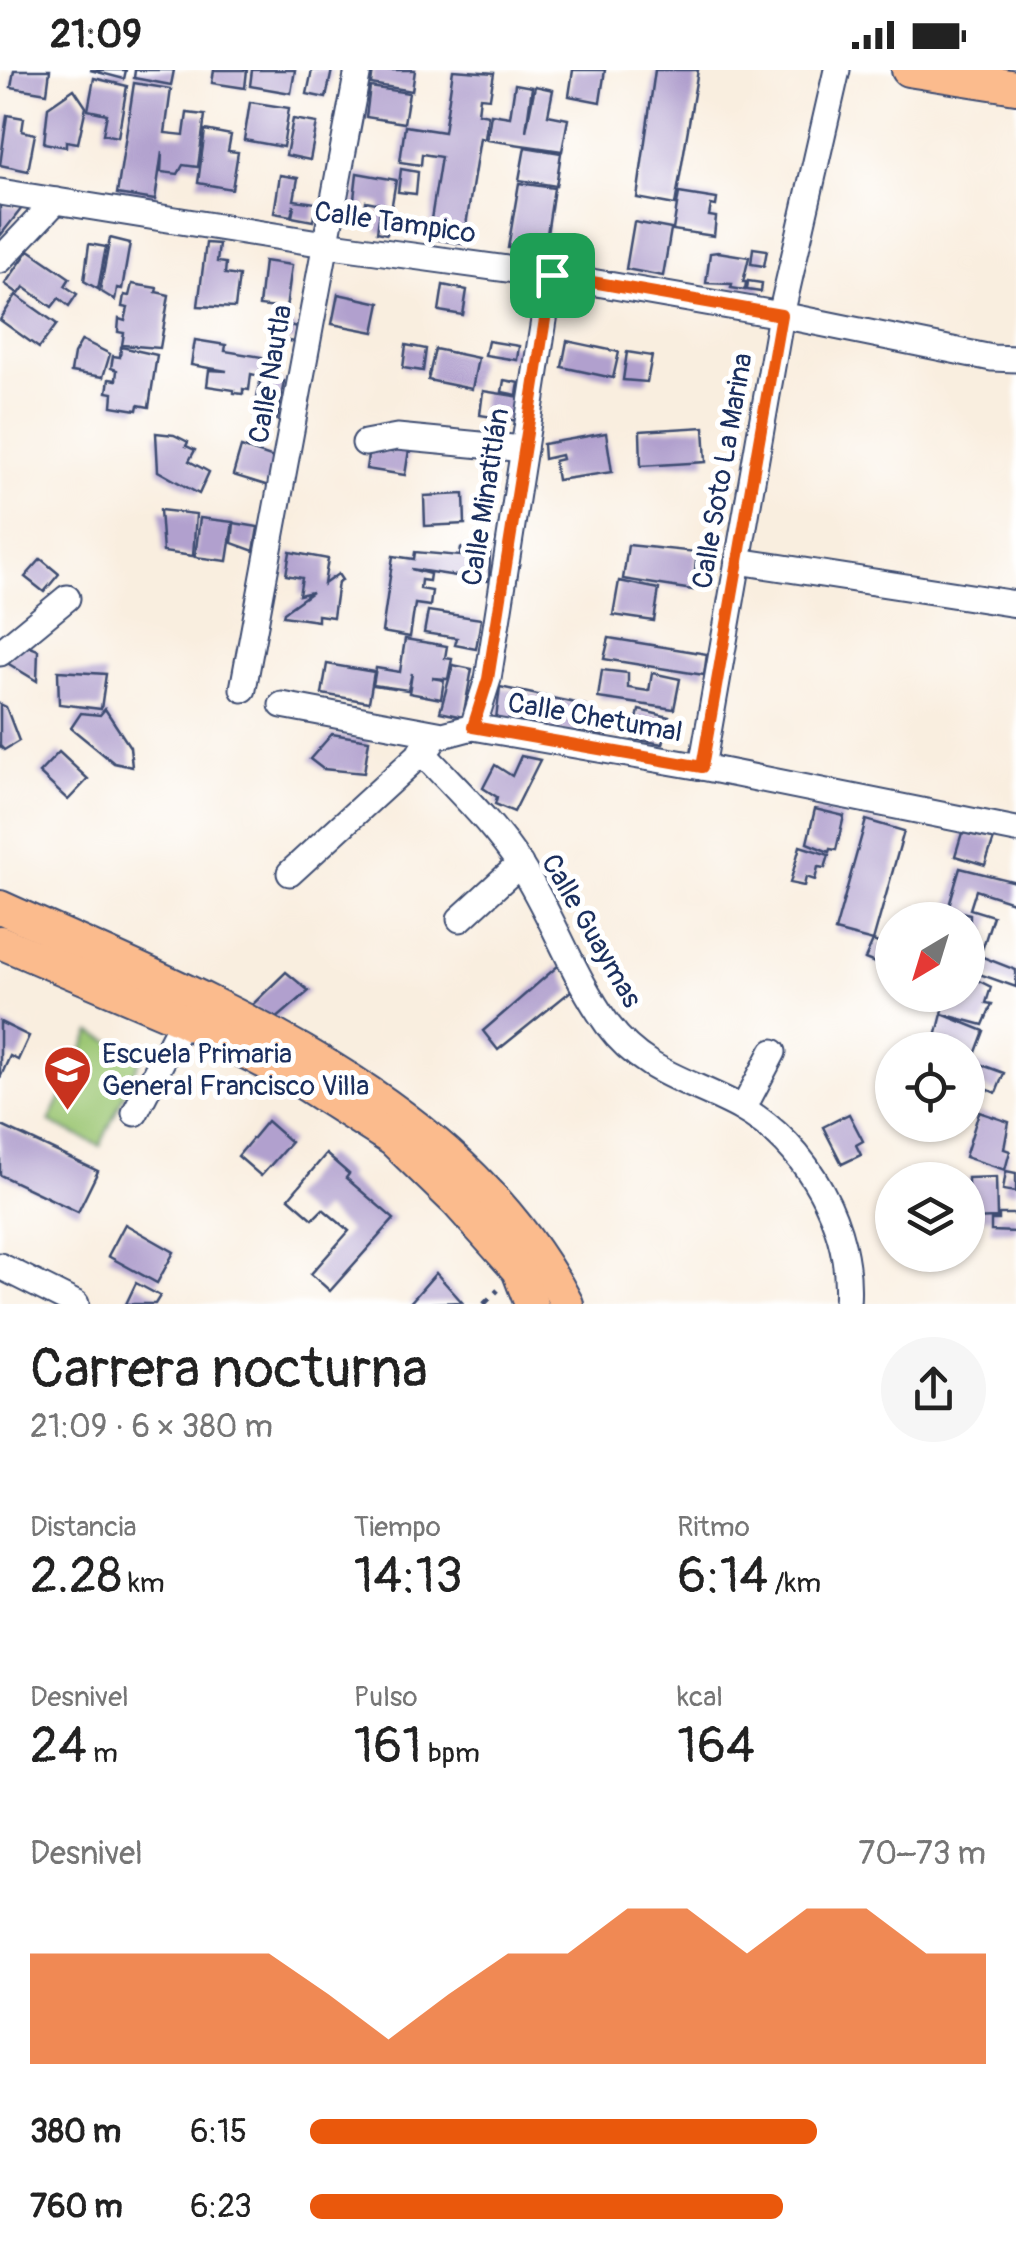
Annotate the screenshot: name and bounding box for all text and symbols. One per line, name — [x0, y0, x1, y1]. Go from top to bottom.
text: 21:09 — [50, 11, 142, 59]
street label: Calle Tampico — [312, 194, 478, 252]
pin — [510, 233, 595, 318]
icon: arrive — [525, 248, 580, 303]
street label: Calle Nautla — [242, 302, 300, 446]
street label: Calle Soto La Marina — [685, 350, 761, 592]
street label: Calle Minatitlán — [455, 406, 517, 588]
street label: Calle Chetumal — [505, 685, 685, 751]
street label: Calle Guaymas — [533, 848, 649, 1014]
north arrow — [875, 902, 985, 1012]
map controls — [875, 902, 985, 1272]
button: locate — [875, 1032, 985, 1142]
place label: Escuela Primaria General Francisco Villa — [102, 1037, 369, 1104]
school or university icon: Escuela Primaria General Francisco Villa — [41, 1044, 93, 1112]
button: layers — [875, 1162, 985, 1272]
text: Carrera nocturna — [30, 1335, 428, 1404]
button: share — [881, 1337, 986, 1442]
text: 21:09 · 6 × 380 m — [30, 1407, 273, 1447]
text: Distancia — [30, 1510, 137, 1545]
text: Tiempo — [354, 1510, 441, 1545]
text: Ritmo — [677, 1510, 750, 1545]
text: 2.28 — [30, 1545, 122, 1608]
text: 14:13 — [354, 1545, 463, 1608]
text: 6:14 — [677, 1545, 768, 1608]
text: km — [122, 1566, 165, 1601]
text: /km — [768, 1566, 821, 1601]
text: Desnivel — [30, 1680, 129, 1715]
text: Pulso — [354, 1680, 417, 1715]
text: kcal — [677, 1680, 723, 1715]
text: 24 — [30, 1715, 87, 1778]
text: 161 — [354, 1715, 422, 1778]
text: 164 — [677, 1715, 755, 1778]
text: m — [87, 1736, 118, 1771]
text: bpm — [422, 1736, 480, 1771]
text: Desnivel — [30, 1834, 143, 1874]
text: 70–73 m — [858, 1834, 986, 1874]
text: 380 m — [30, 2112, 121, 2152]
text: 6:15 — [190, 2112, 247, 2152]
text: 760 m — [30, 2187, 123, 2227]
text: 6:23 — [190, 2187, 252, 2227]

